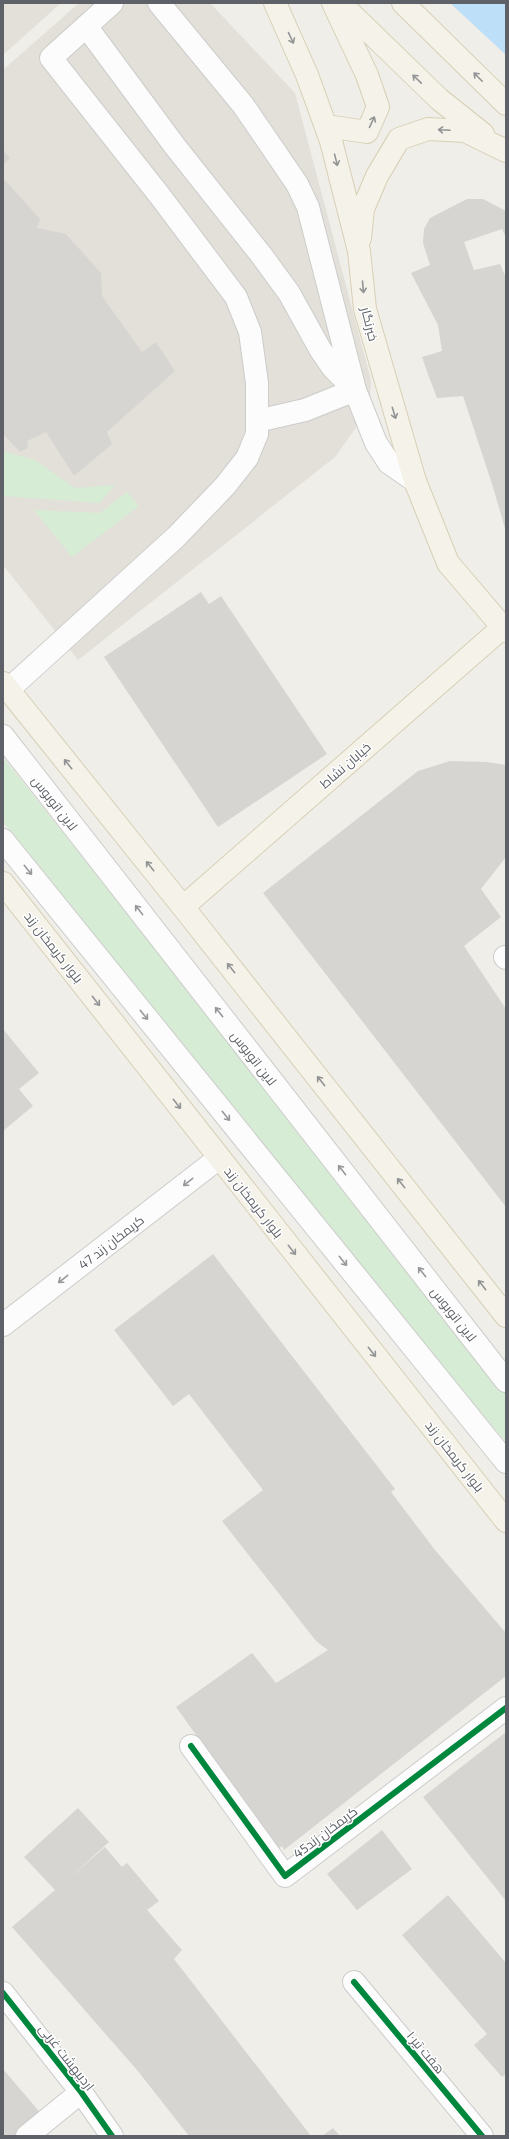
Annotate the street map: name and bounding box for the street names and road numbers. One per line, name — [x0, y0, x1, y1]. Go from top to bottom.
street label: خبرنگار — [358, 304, 382, 343]
street label: خیابان نشاط — [316, 739, 374, 791]
street label: لاین اتوبوس — [29, 772, 81, 834]
street label: بلوار کریمخان زند — [21, 908, 87, 986]
street label: لاین اتوبوس — [228, 1027, 280, 1089]
street label: بلوار کریمخان زند — [221, 1163, 287, 1241]
street label: 47 کریمخان زند — [75, 1211, 147, 1273]
street label: لاین اتوبوس — [428, 1283, 480, 1345]
street label: بلوار کریمخان زند — [422, 1417, 488, 1495]
street label: کریمخان زند45 — [290, 1803, 360, 1861]
street label: اردیبهشت غربی — [36, 2020, 98, 2094]
street label: ۱۰هفت تیر — [404, 2027, 448, 2077]

